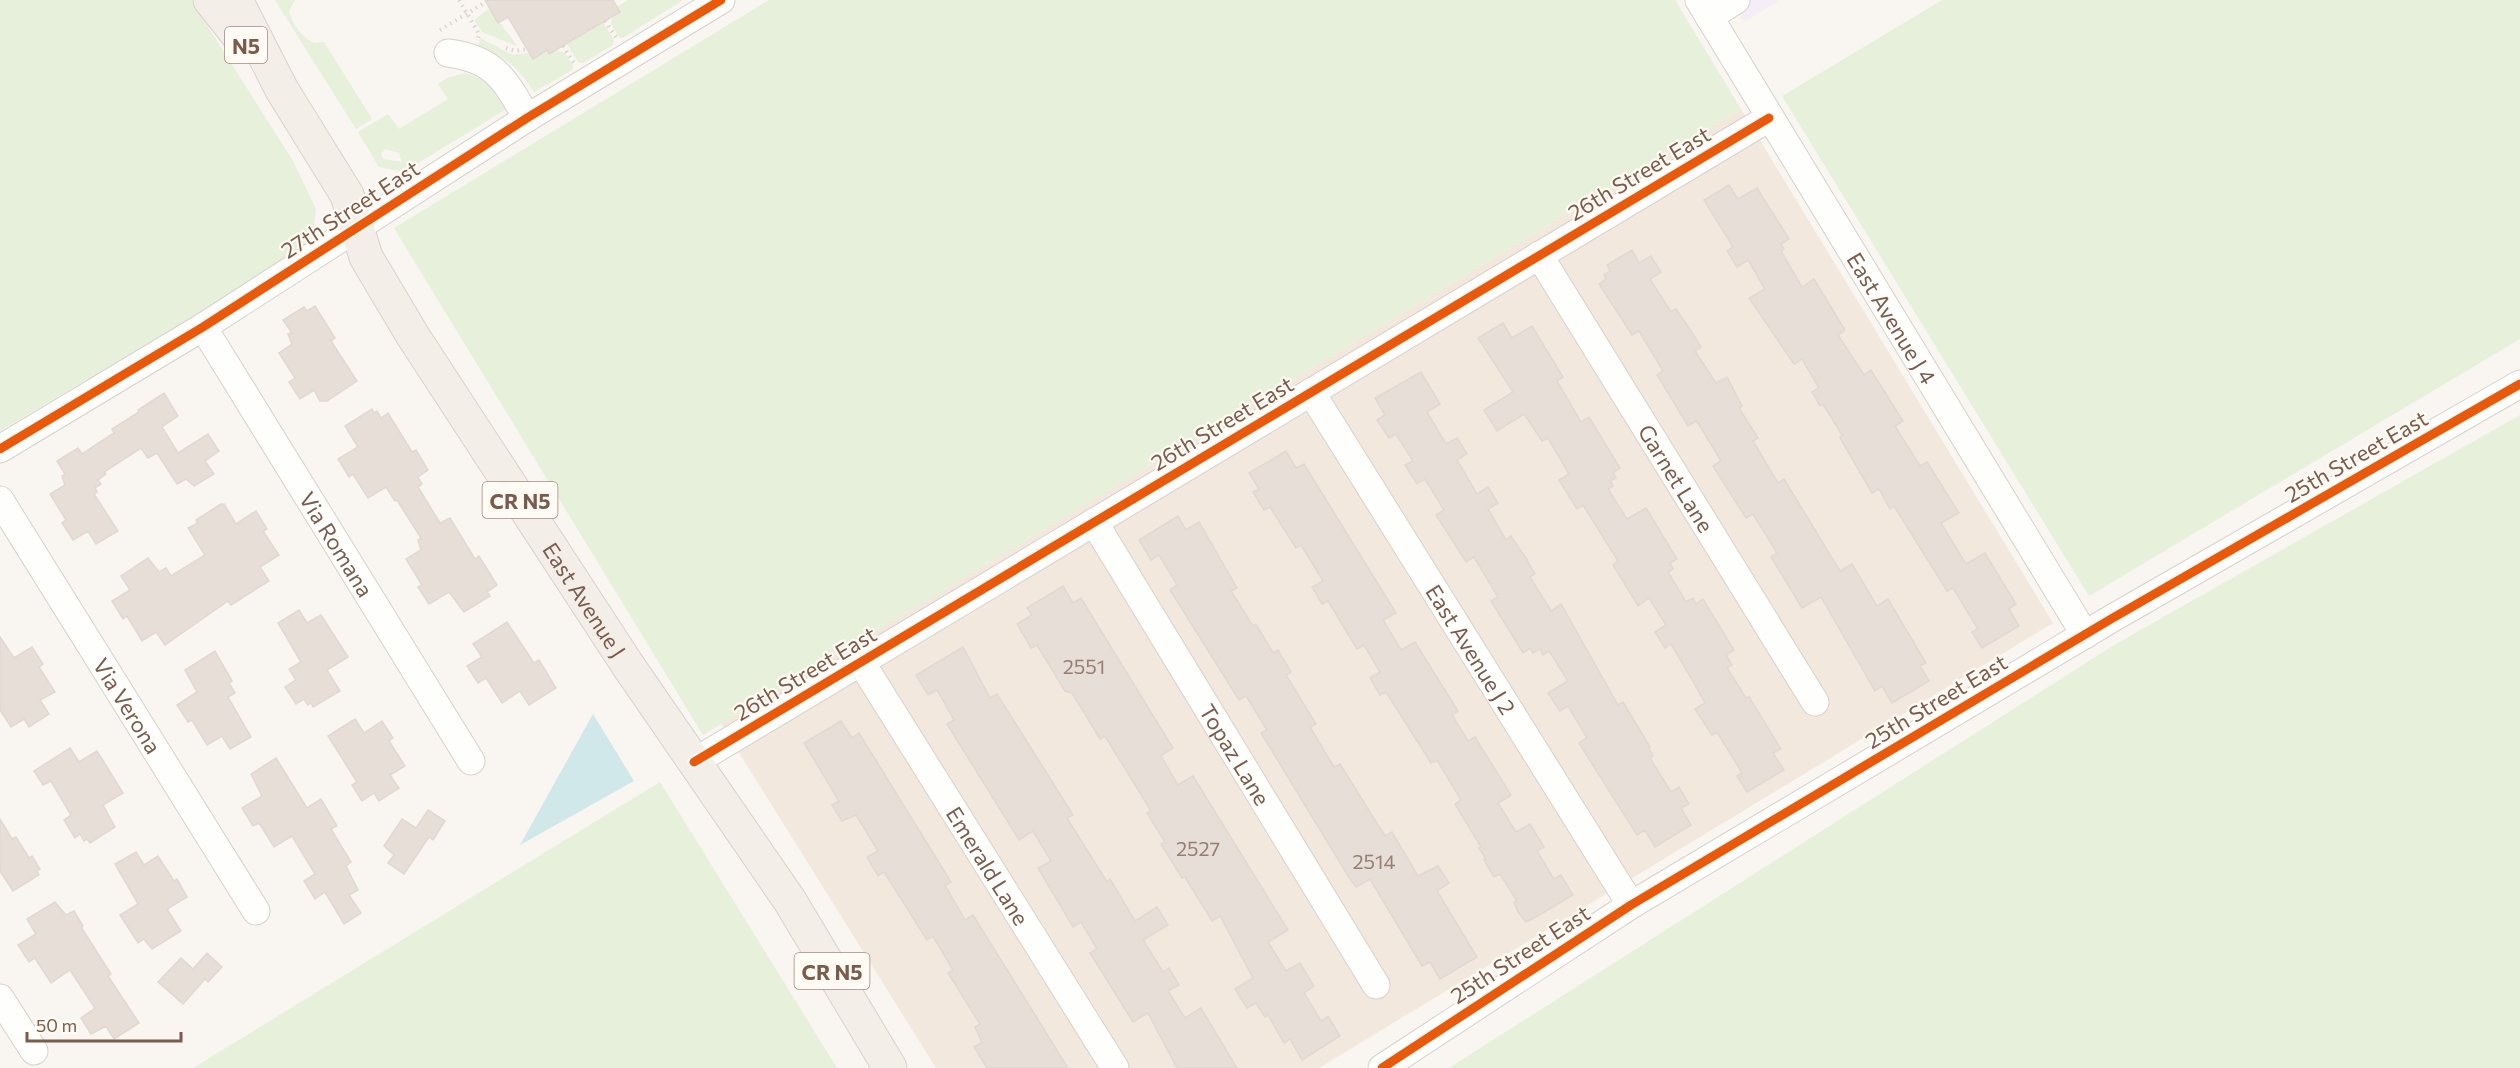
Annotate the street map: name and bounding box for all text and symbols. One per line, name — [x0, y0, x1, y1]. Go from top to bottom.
road number: N5 — [225, 27, 267, 63]
street label: 26th Street East — [1563, 120, 1715, 226]
street label: 27th Street East — [276, 154, 424, 264]
street label: East Avenue J 4 — [1842, 247, 1943, 389]
street label: 26th Street East — [1146, 370, 1298, 476]
street label: 25th Street East — [2280, 404, 2432, 508]
street label: Garnet Lane — [1633, 419, 1720, 537]
road number: CR N5 — [482, 482, 558, 518]
street label: Via Romana — [294, 486, 380, 601]
street label: East Avenue J — [538, 537, 632, 662]
street label: East Avenue J 2 — [1421, 579, 1522, 719]
street label: 26th Street East — [729, 620, 881, 726]
street label: 25th Street East — [1860, 648, 2012, 754]
street label: Via Verona — [88, 653, 168, 758]
house number: 2551 — [1063, 654, 1105, 678]
street label: Topaz Lane — [1194, 699, 1277, 810]
street label: Emerald Lane — [941, 801, 1035, 930]
house number: 2527 — [1176, 836, 1220, 860]
house number: 2514 — [1352, 849, 1396, 873]
street label: 25th Street East — [1445, 899, 1595, 1009]
road number: CR N5 — [794, 953, 870, 989]
scale bar — [27, 1005, 182, 1043]
text: 50 m — [36, 1014, 77, 1036]

